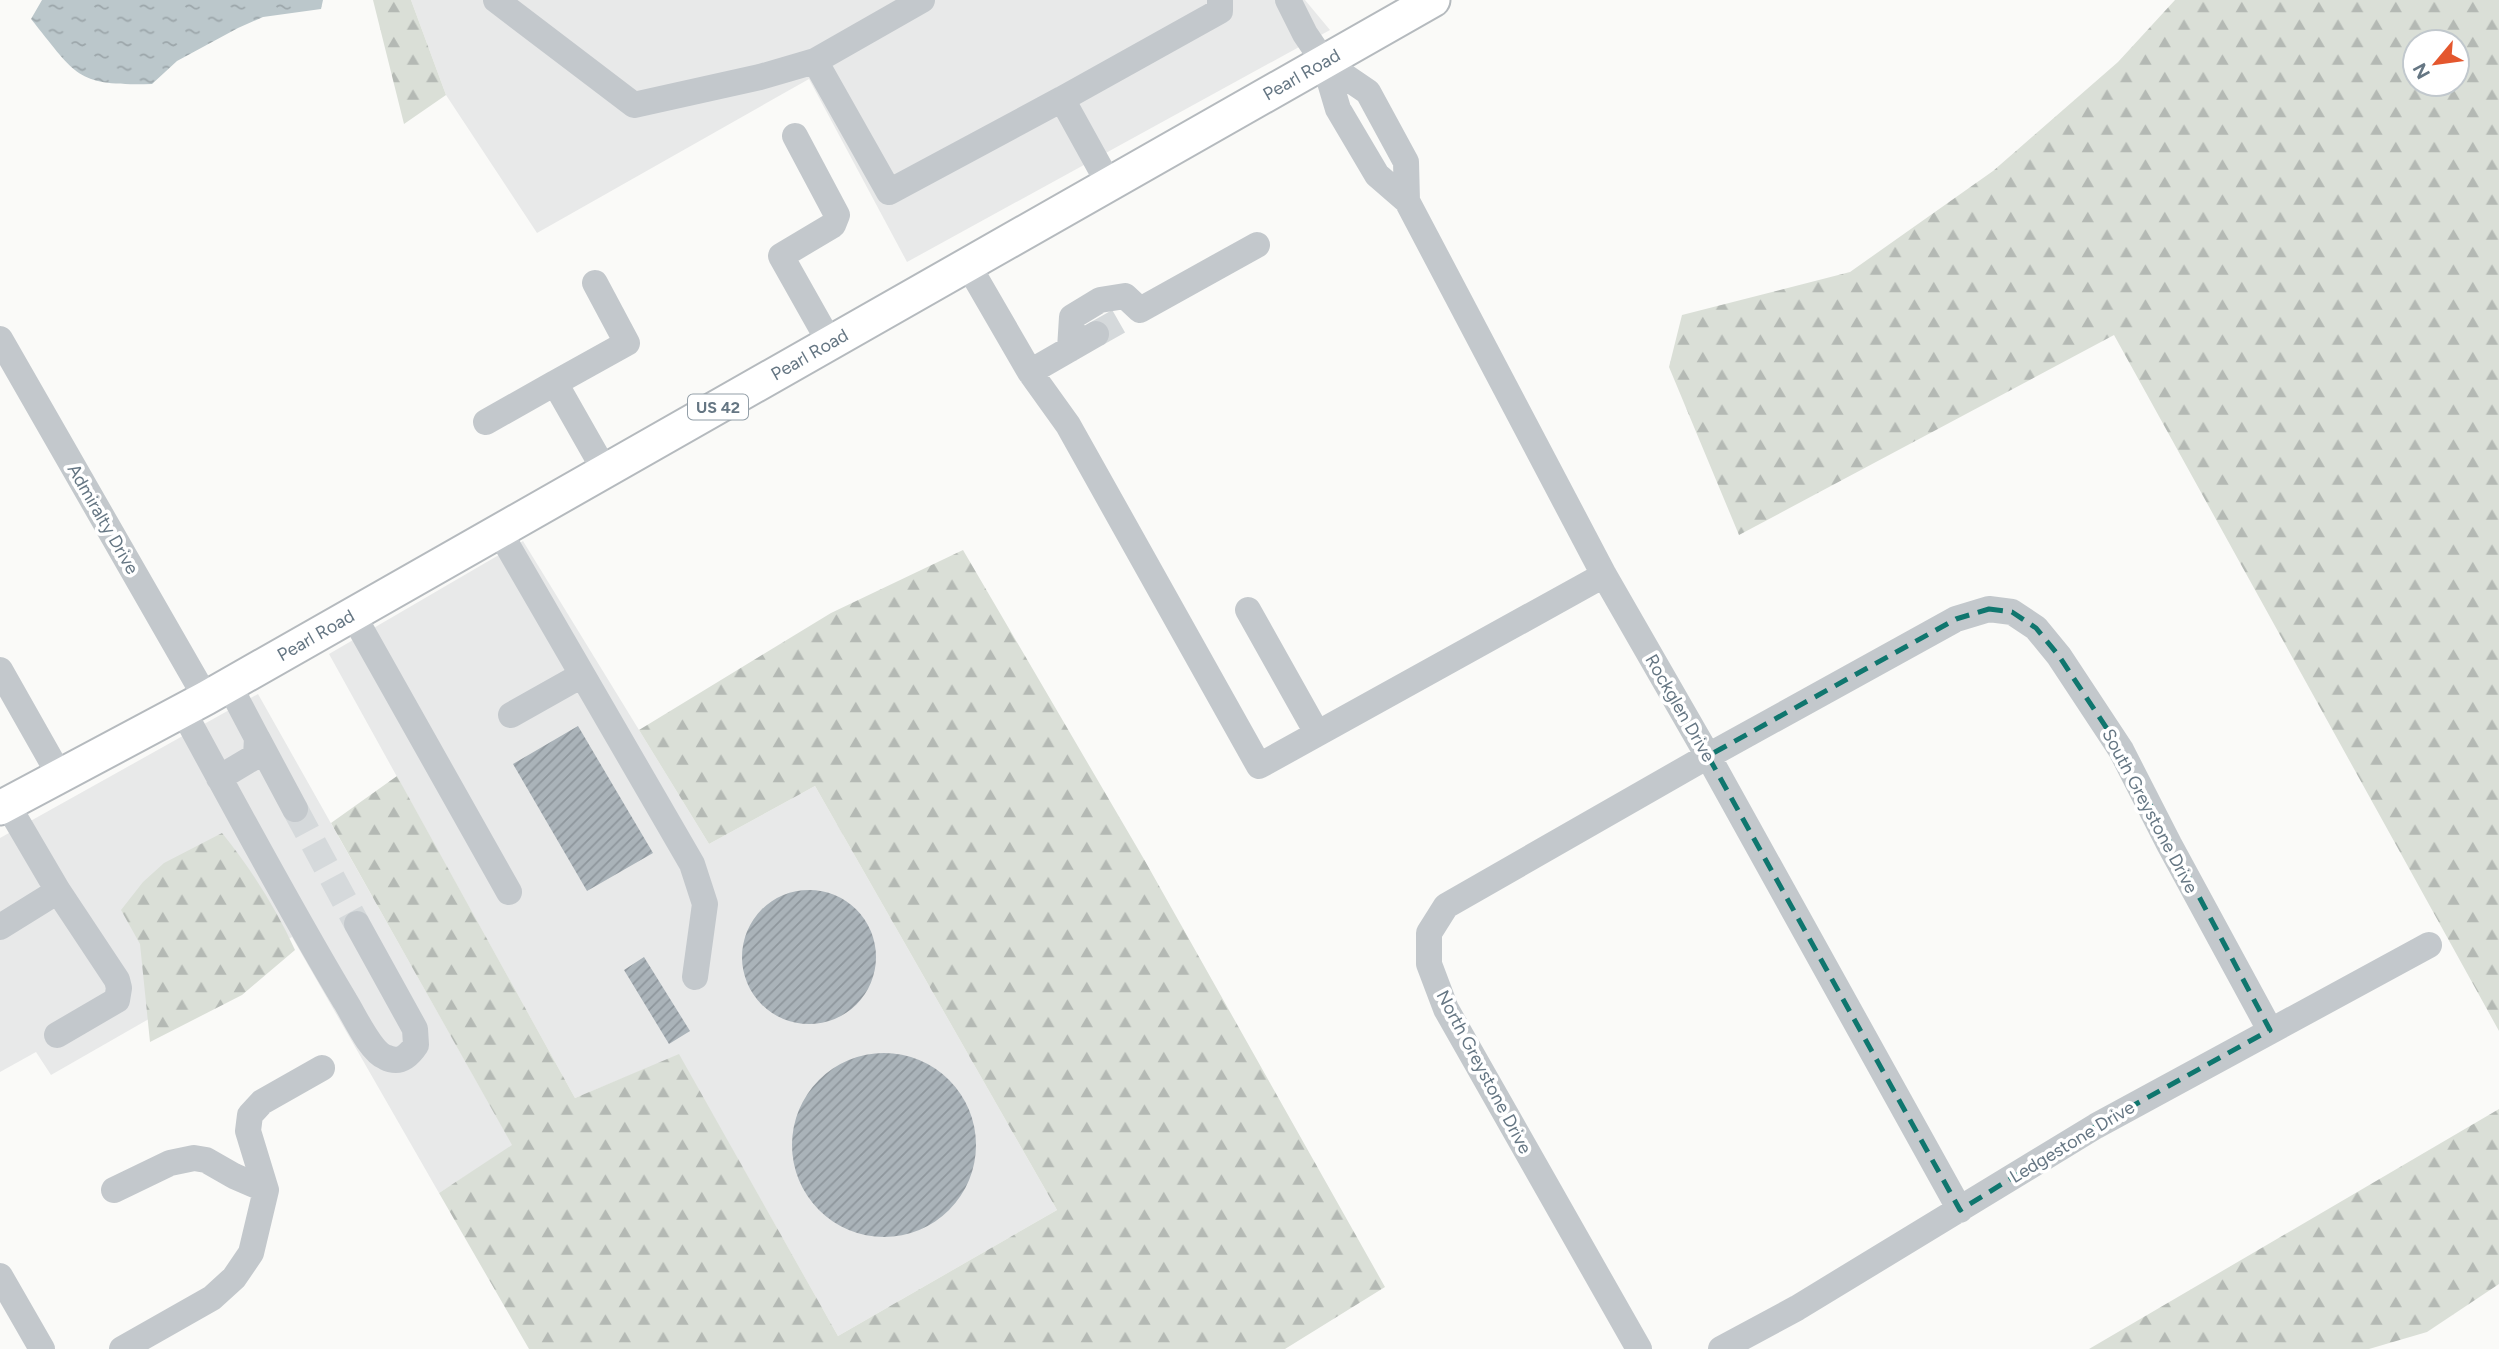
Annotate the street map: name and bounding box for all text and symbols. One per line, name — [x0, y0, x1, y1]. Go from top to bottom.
north arrow — [2401, 28, 2471, 98]
street label: Pearl Road — [1259, 44, 1344, 105]
text: N — [2408, 59, 2435, 83]
street label: Pearl Road — [767, 324, 852, 385]
road number: US 42 — [688, 394, 748, 420]
street label: Admiralty Drive — [63, 460, 144, 578]
street label: Pearl Road — [273, 605, 358, 666]
street label: Rockglen Drive — [1640, 650, 1720, 766]
street label: South Greystone Drive — [2097, 725, 2203, 897]
street label: North Greystone Drive — [1432, 986, 1537, 1158]
street label: Ledgestone Drive — [2006, 1096, 2139, 1188]

